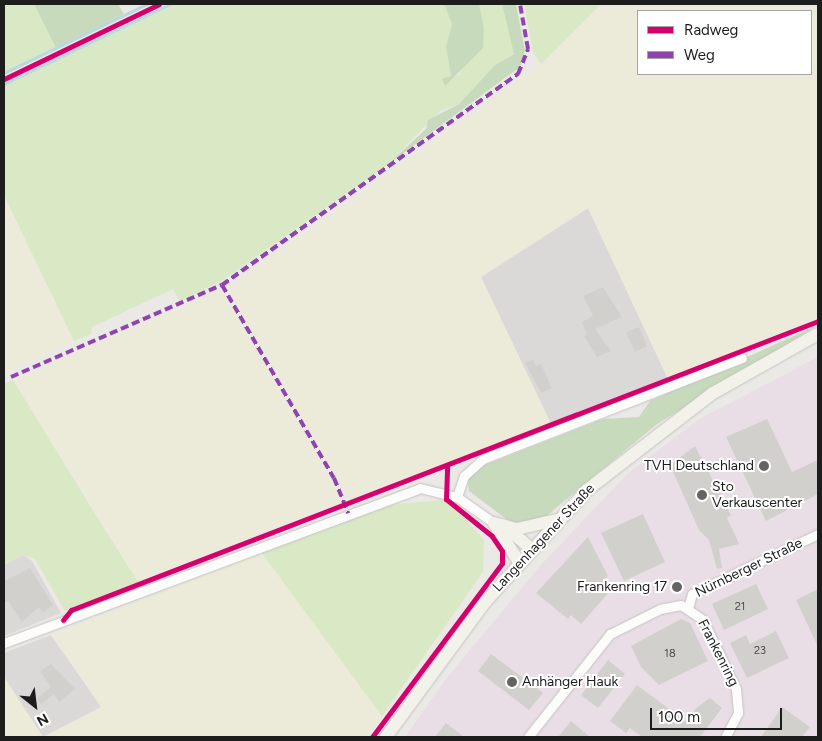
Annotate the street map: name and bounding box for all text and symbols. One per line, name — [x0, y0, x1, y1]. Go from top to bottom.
legend — [637, 10, 812, 75]
text: Radweg — [684, 21, 738, 39]
text: Weg — [684, 46, 715, 64]
place label: TVH Deutschland — [644, 458, 754, 474]
marker: TVH Deutschland — [758, 460, 770, 472]
place label: Sto Verkauscenter — [712, 479, 802, 512]
street label: Langenhagener Straße — [490, 480, 598, 596]
marker: Sto Verkauscenter — [696, 489, 708, 501]
street label: Nürnberger Straße — [693, 535, 805, 601]
place label: Frankenring 17 — [577, 579, 667, 595]
marker: Frankenring 17 — [671, 581, 683, 593]
house number: 21 — [735, 600, 745, 614]
street label: Frankenring — [694, 617, 742, 689]
house number: 23 — [754, 644, 766, 658]
house number: 18 — [664, 647, 676, 661]
place label: Anhänger Hauk — [522, 674, 618, 690]
marker: Anhänger Hauk — [506, 676, 518, 688]
north arrow — [10, 681, 60, 731]
scale bar — [652, 698, 784, 730]
text: 100 m — [658, 708, 700, 726]
text: N — [34, 709, 51, 730]

